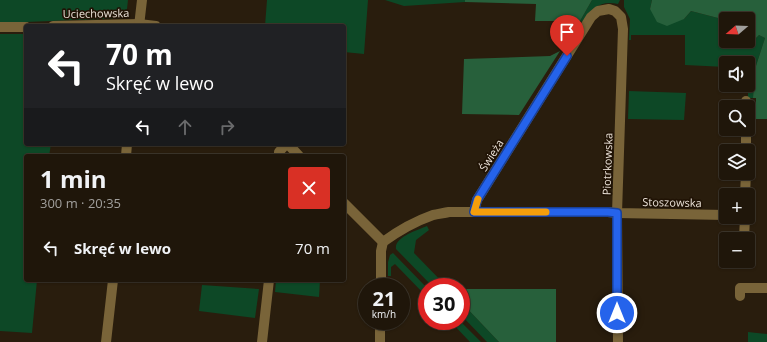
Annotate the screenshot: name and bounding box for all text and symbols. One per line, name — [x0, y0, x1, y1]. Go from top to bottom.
street label: Uciechowska — [63, 5, 129, 21]
north arrow — [719, 12, 755, 48]
map controls — [719, 12, 755, 268]
pin — [550, 15, 584, 56]
icon: arrive — [556, 21, 578, 43]
text: 70 m — [106, 35, 173, 73]
icon: left — [40, 40, 92, 92]
button: sound — [719, 56, 755, 92]
text: Skręć w lewo — [106, 71, 214, 95]
button: search — [719, 100, 755, 136]
icon: left — [132, 116, 154, 138]
icon: ahead — [174, 116, 196, 138]
icon: right — [216, 116, 238, 138]
street label: Piotrkowska — [598, 133, 616, 195]
street label: Świeża — [475, 136, 507, 174]
button: layers — [719, 144, 755, 180]
text: 1 min — [40, 162, 107, 195]
button: close — [288, 167, 330, 209]
button: + — [719, 188, 755, 224]
text: 300 m · 20:35 — [40, 194, 121, 212]
street label: Stoszowska — [642, 194, 702, 210]
button: − — [719, 232, 755, 268]
icon: left — [40, 237, 62, 259]
text: Skręć w lewo — [74, 238, 171, 258]
text: 70 m — [295, 238, 330, 258]
speed limit sign: 30 — [418, 278, 470, 330]
text: 21 — [373, 285, 395, 312]
position arrow — [596, 292, 638, 334]
text: km/h — [372, 307, 396, 321]

